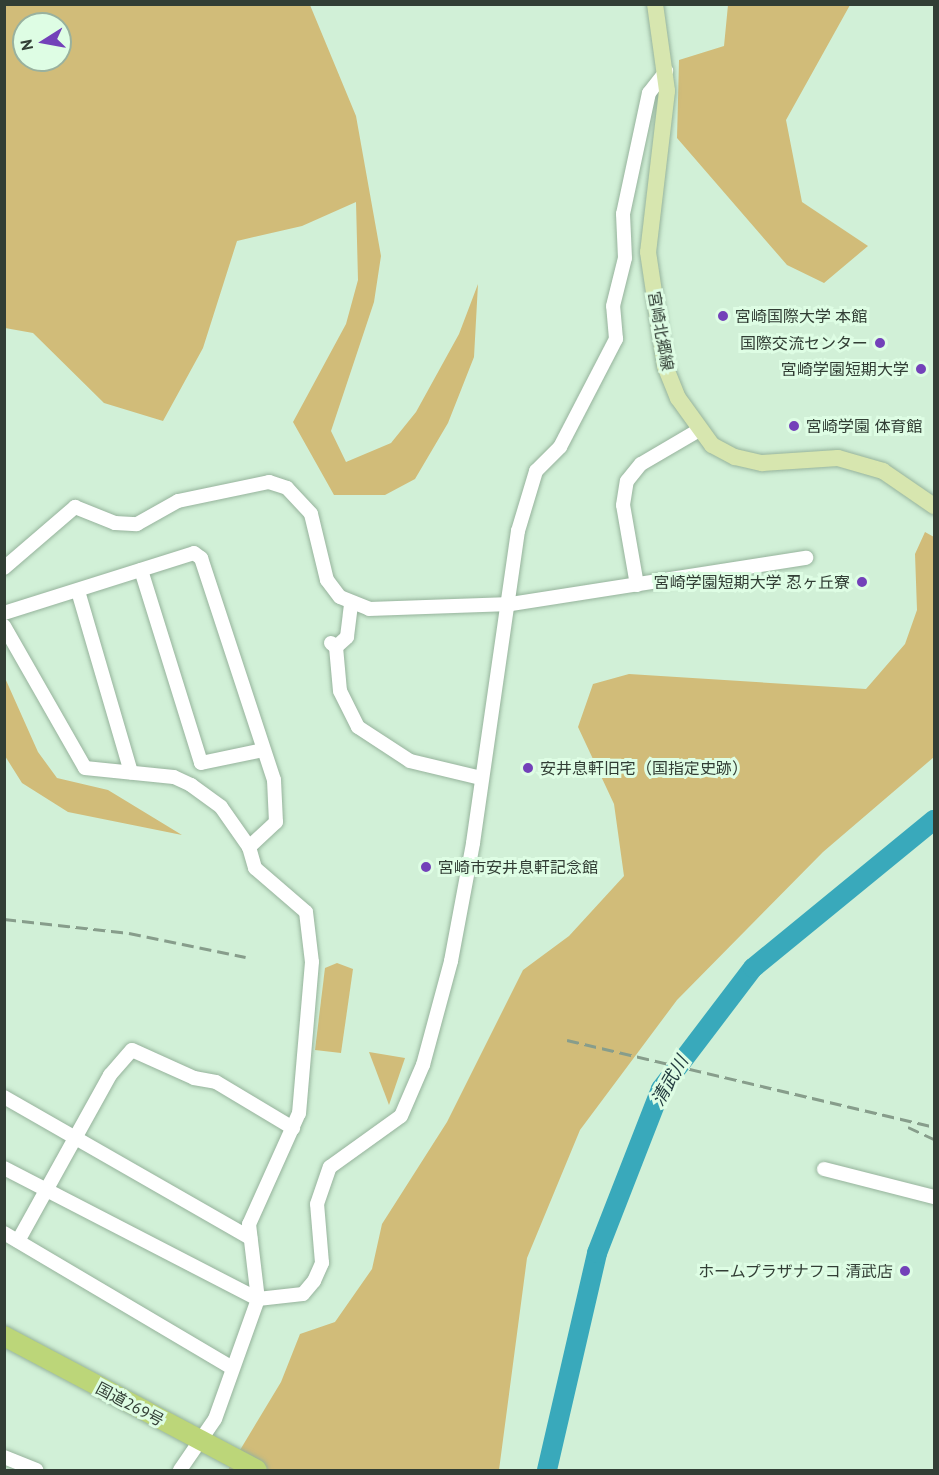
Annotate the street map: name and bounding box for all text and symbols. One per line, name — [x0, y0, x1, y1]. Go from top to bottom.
north arrow — [12, 12, 72, 72]
text: N — [15, 38, 37, 52]
street label: 宮崎北郷線 — [645, 290, 677, 372]
place label: 宮崎国際大学 本館 — [735, 306, 867, 326]
marker: 宮崎国際大学 本館 — [716, 309, 730, 323]
place label: 国際交流センター — [740, 333, 868, 353]
marker: 国際交流センター — [873, 336, 887, 350]
place label: 宮崎学園短期大学 — [781, 359, 909, 379]
marker: 宮崎学園短期大学 — [914, 362, 928, 376]
place label: 宮崎学園 体育館 — [806, 416, 922, 436]
marker: 宮崎学園 体育館 — [787, 419, 801, 433]
place label: 宮崎学園短期大学 忍ヶ丘寮 — [654, 572, 850, 592]
marker: 宮崎学園短期大学 忍ヶ丘寮 — [855, 575, 869, 589]
place label: 安井息軒旧宅（国指定史跡） — [540, 758, 748, 778]
marker: 安井息軒旧宅（国指定史跡） — [521, 761, 535, 775]
place label: 宮崎市安井息軒記念館 — [438, 857, 598, 877]
marker: 宮崎市安井息軒記念館 — [419, 860, 433, 874]
water label: 清武川 — [647, 1052, 693, 1110]
place label: ホームプラザナフコ 清武店 — [697, 1261, 893, 1281]
marker: ホームプラザナフコ 清武店 — [898, 1264, 912, 1278]
street label: 国道269号 — [93, 1378, 167, 1430]

